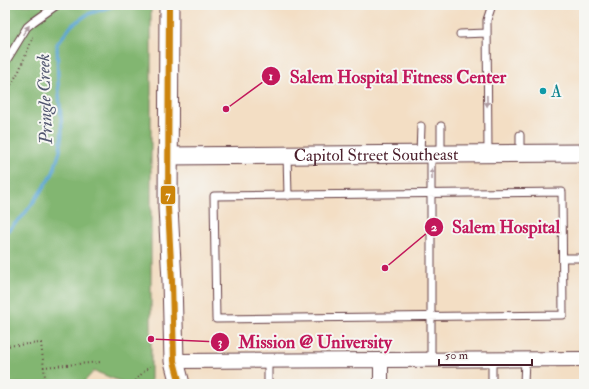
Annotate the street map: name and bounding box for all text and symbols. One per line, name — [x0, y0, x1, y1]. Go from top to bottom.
one-way arrow — [22, 25, 30, 36]
water label: Pringle Creek — [32, 53, 58, 146]
callout: Salem Hospital Fitness Center — [261, 61, 514, 91]
text: Salem Hospital Fitness Center — [290, 66, 507, 89]
text: 1 — [269, 69, 273, 84]
place label: A — [550, 81, 562, 102]
marker: A — [538, 86, 548, 96]
one-way arrow — [484, 95, 490, 108]
street label: Capitol Street Southeast — [294, 143, 459, 166]
one-way arrow — [428, 168, 435, 180]
line badge: 7 — [160, 185, 176, 205]
text: 7 — [165, 189, 171, 202]
callout: Salem Hospital — [424, 212, 568, 242]
text: Salem Hospital — [452, 216, 560, 239]
text: 2 — [431, 220, 437, 235]
callout: Mission @ University — [210, 327, 400, 357]
text: Mission @ University — [237, 331, 393, 354]
text: 3 — [218, 335, 223, 350]
scale bar — [439, 341, 532, 367]
text: 50 m — [445, 348, 469, 363]

